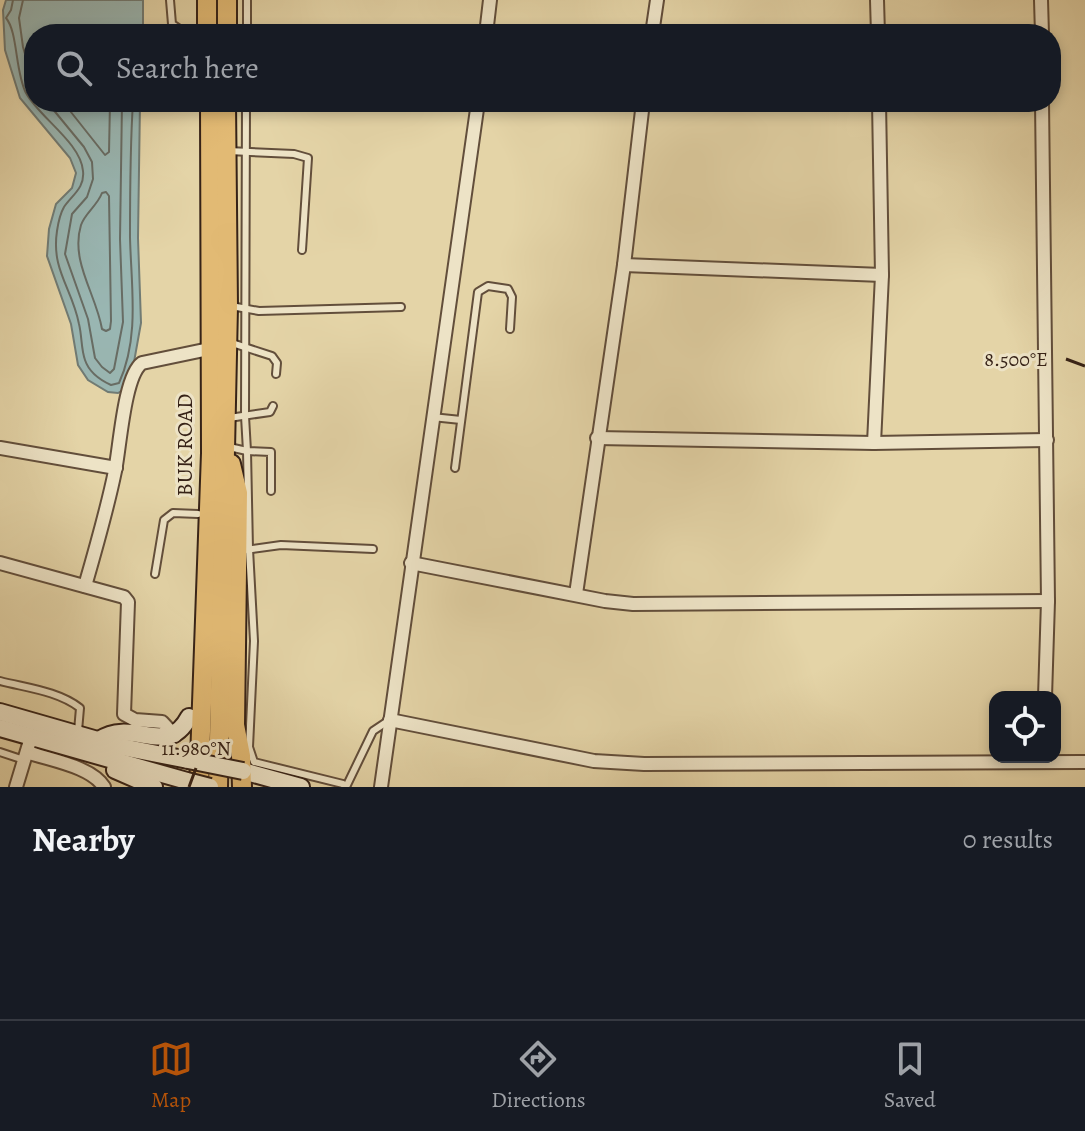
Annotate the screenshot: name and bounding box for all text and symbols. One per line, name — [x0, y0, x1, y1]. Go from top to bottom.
search box — [24, 24, 1061, 112]
icon: search — [52, 46, 96, 90]
text: Search here — [116, 48, 259, 88]
text: 8.500°E — [984, 346, 1048, 373]
street label: BUK ROAD — [170, 394, 200, 496]
map controls — [989, 691, 1061, 763]
button: locate — [989, 691, 1061, 763]
text: 11.980°N — [161, 735, 231, 762]
text: Nearby — [32, 816, 135, 863]
text: 0 results — [963, 822, 1053, 857]
tab: Map — [149, 1037, 193, 1115]
tab: Directions — [491, 1037, 586, 1115]
tab: Saved — [884, 1037, 936, 1115]

